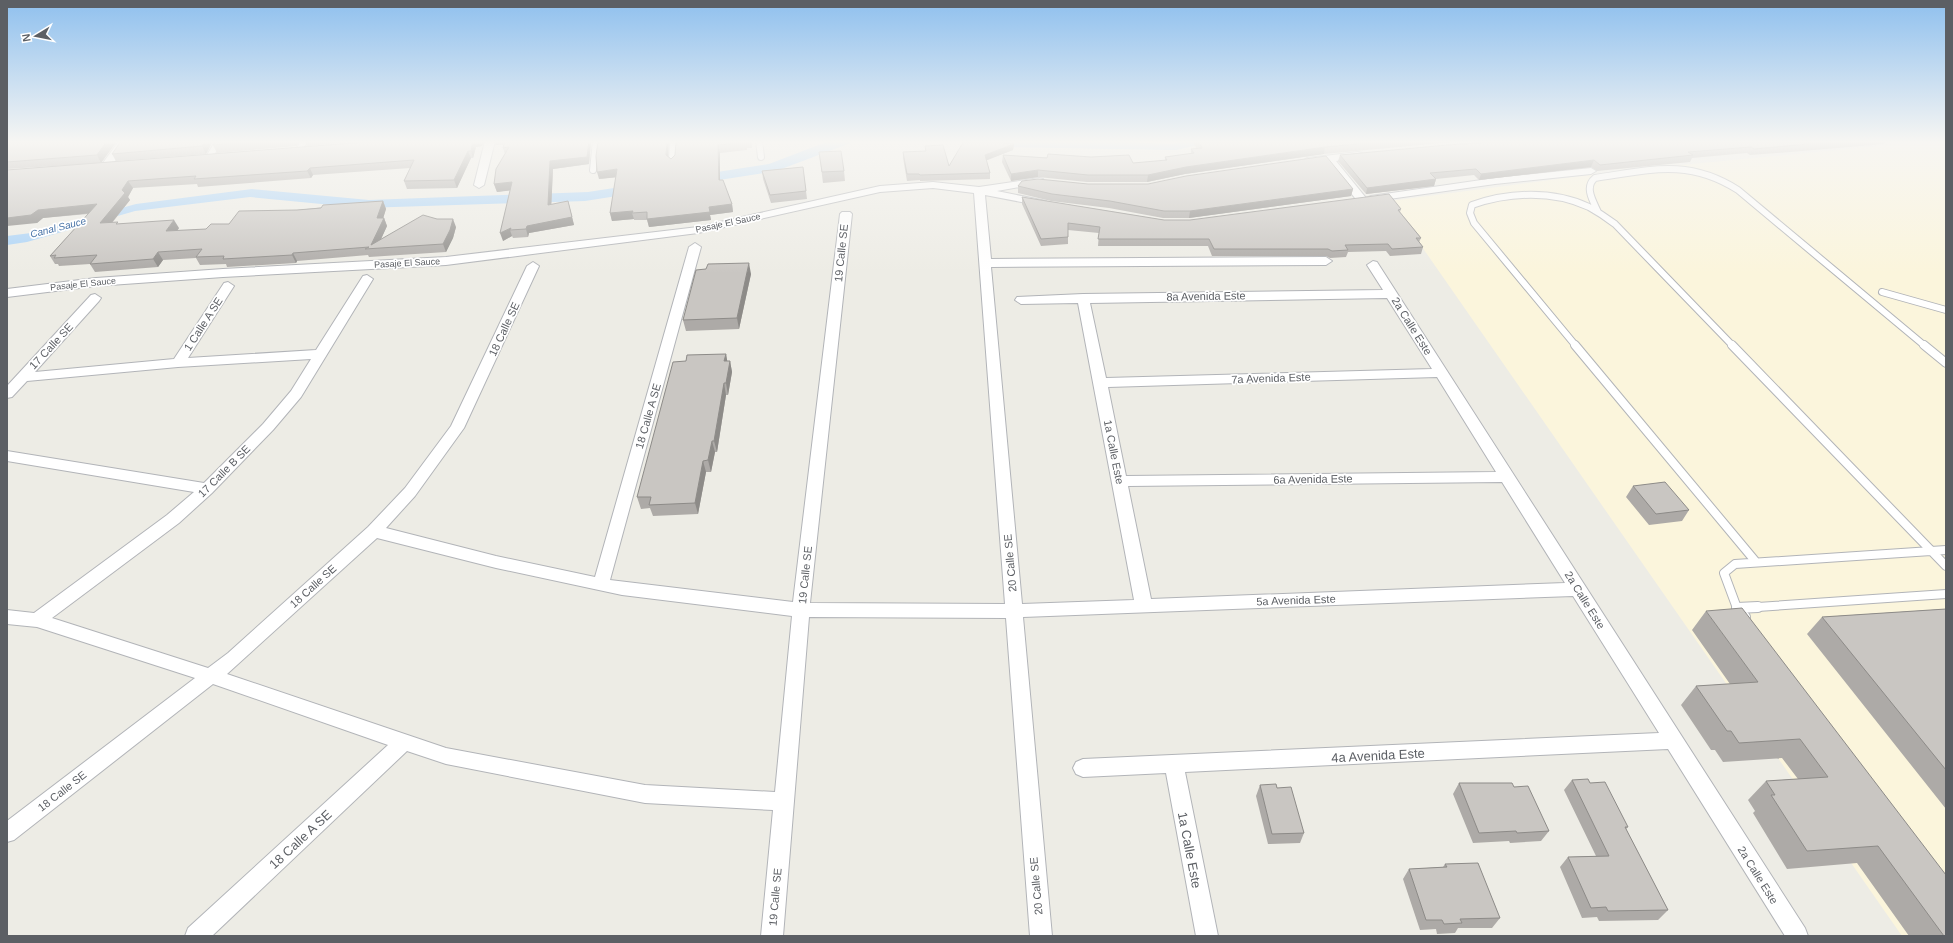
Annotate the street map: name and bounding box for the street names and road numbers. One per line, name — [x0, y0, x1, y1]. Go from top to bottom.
street label: Pasaje El Sauce — [695, 211, 761, 235]
street label: 19 Calle SE — [832, 223, 850, 283]
street label: Pasaje El Sauce — [374, 256, 440, 270]
street label: Pasaje El Sauce — [50, 276, 116, 292]
street label: 8a Avenida Este — [1166, 289, 1246, 303]
street label: 1 Calle A SE — [181, 295, 225, 353]
street label: 2a Calle Este — [1390, 295, 1434, 357]
street label: 18 Calle SE — [486, 300, 522, 358]
street label: 17 Calle SE — [27, 321, 75, 371]
street label: 7a Avenida Este — [1231, 371, 1311, 385]
street label: 18 Calle A SE — [633, 382, 663, 450]
street label: 1a Calle Este — [1102, 419, 1126, 485]
street label: 17 Calle B SE — [196, 443, 252, 499]
street label: 6a Avenida Este — [1273, 472, 1353, 486]
street label: 20 Calle SE — [1001, 534, 1019, 592]
street label: 19 Calle SE — [796, 545, 814, 605]
street label: 18 Calle SE — [287, 562, 339, 610]
street label: 2a Calle Este — [1563, 569, 1607, 631]
street label: 5a Avenida Este — [1256, 593, 1336, 607]
street label: 4a Avenida Este — [1331, 746, 1425, 765]
street label: 18 Calle SE — [35, 768, 89, 814]
street label: 18 Calle A SE — [266, 807, 335, 872]
street label: 1a Calle Este — [1175, 811, 1204, 889]
street label: 2a Calle Este — [1736, 844, 1780, 906]
street label: 20 Calle SE — [1027, 857, 1045, 915]
street label: 19 Calle SE — [766, 868, 784, 926]

